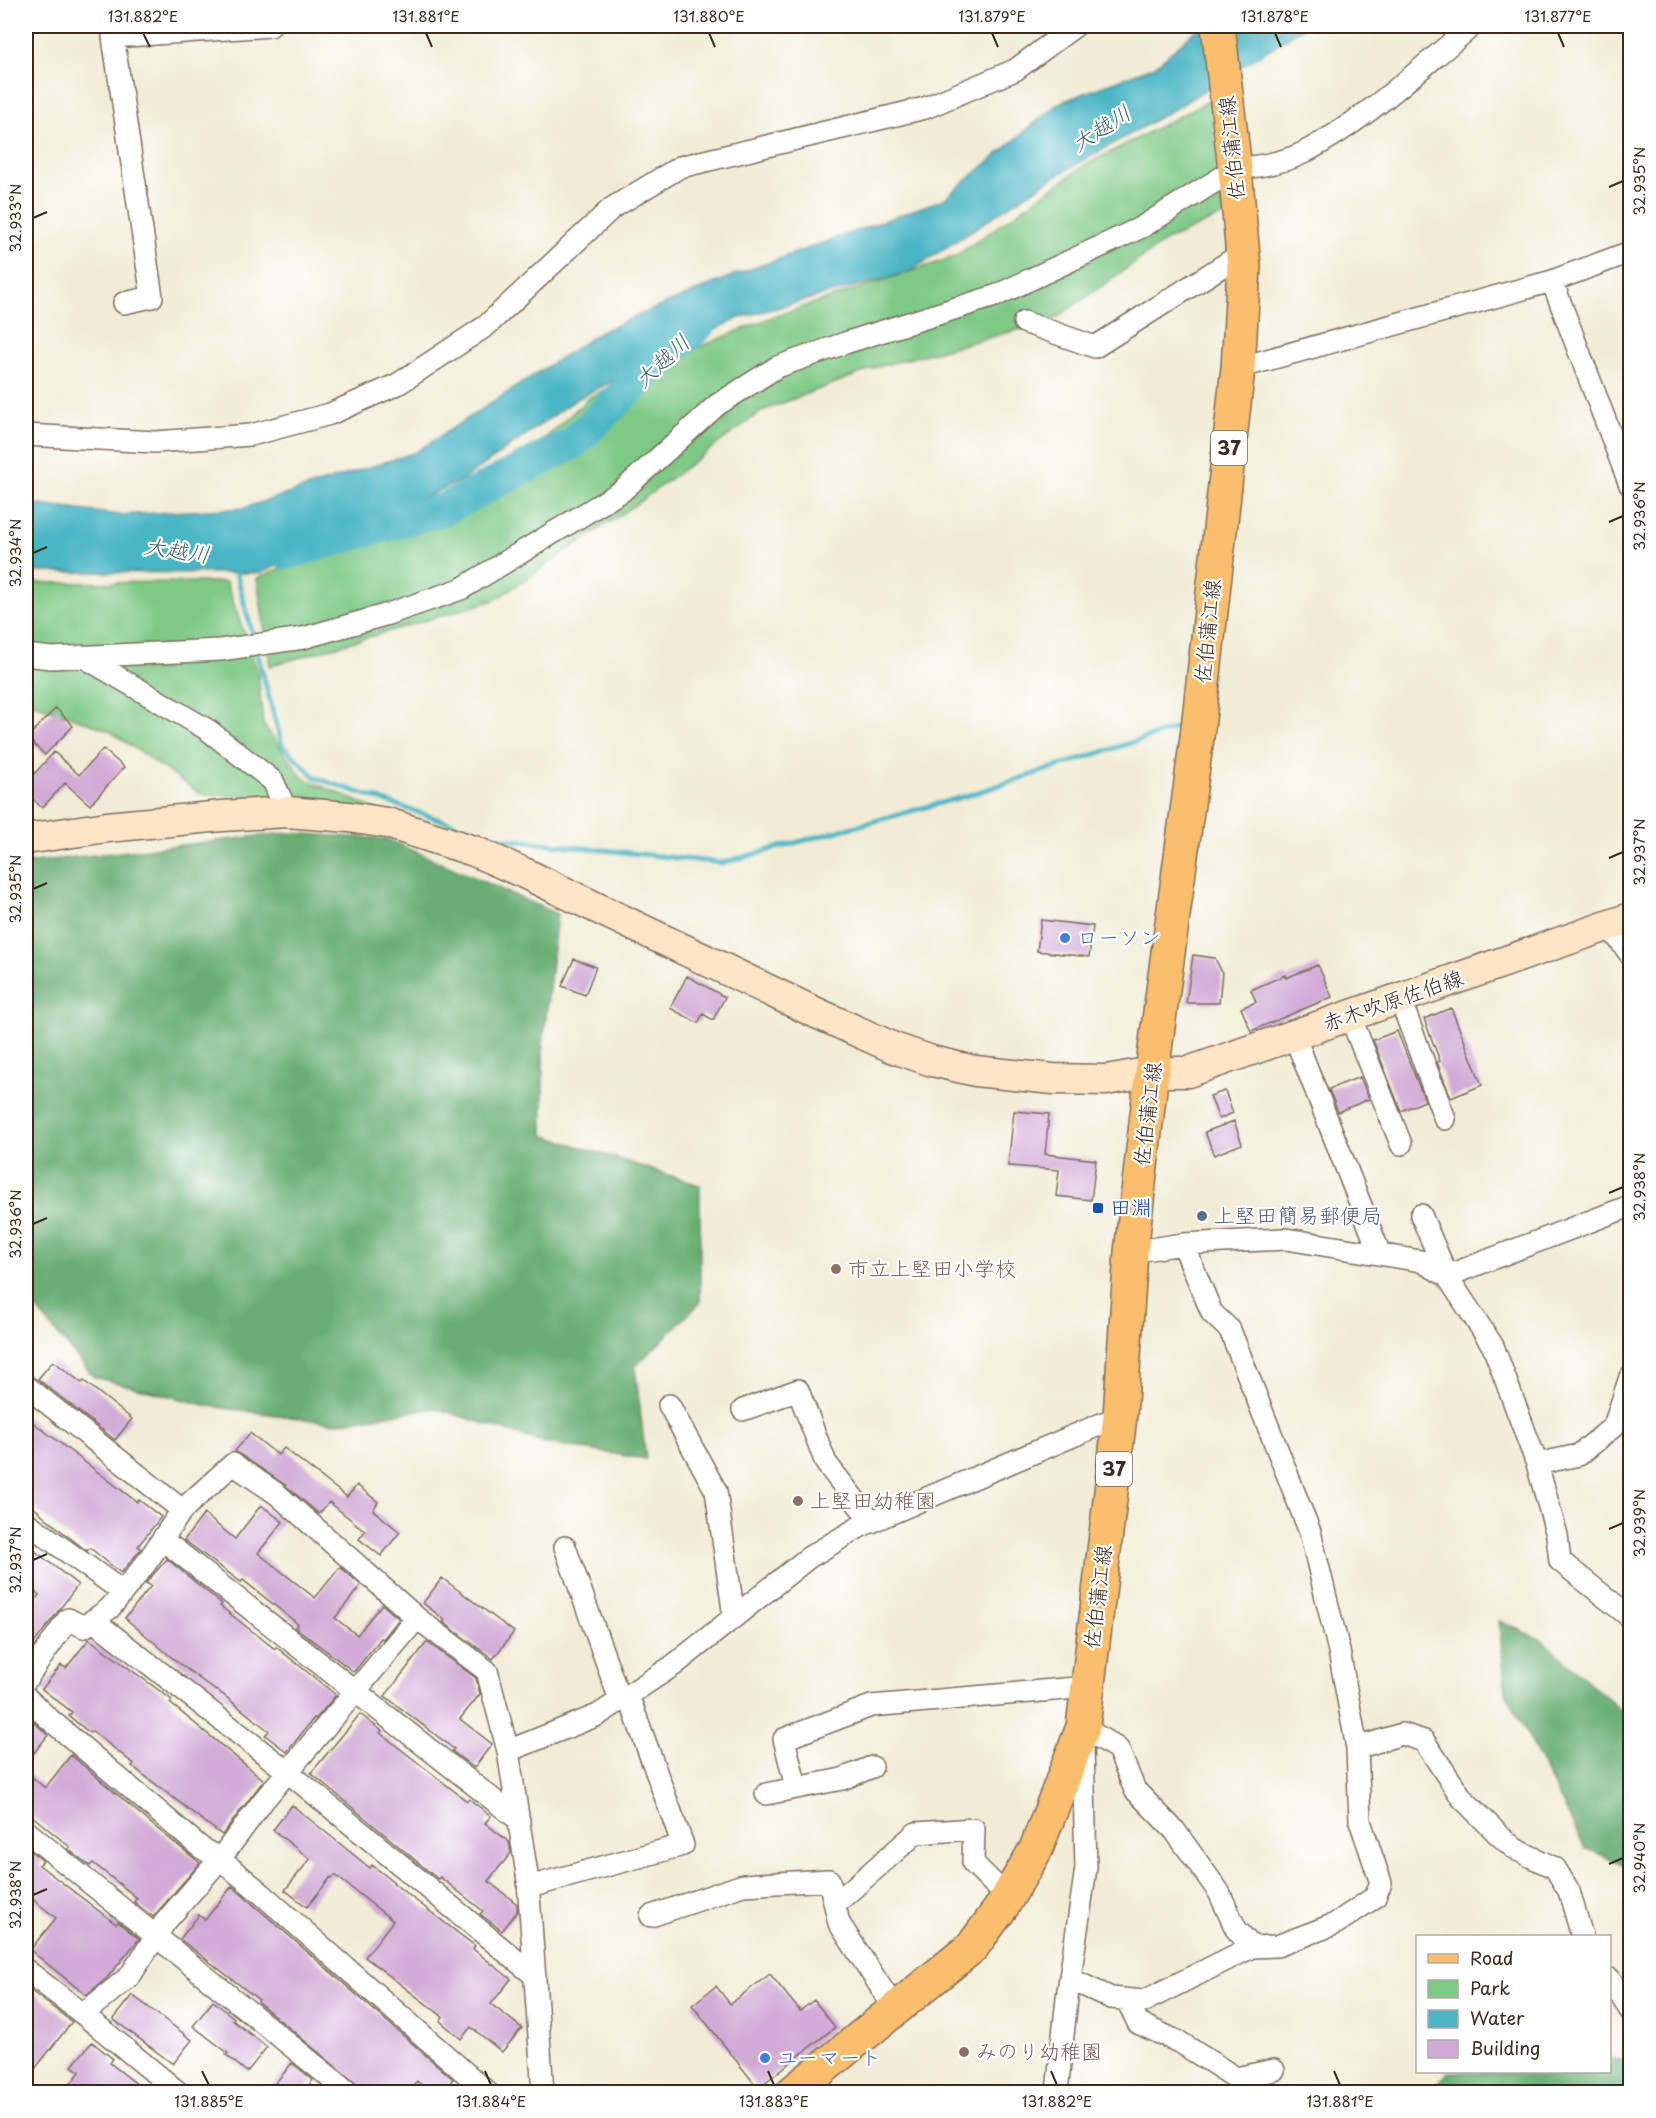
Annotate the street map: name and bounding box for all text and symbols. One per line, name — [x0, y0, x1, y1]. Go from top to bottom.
text: 131.882°E — [108, 4, 178, 27]
text: 131.881°E — [392, 4, 460, 27]
text: 131.880°E — [673, 4, 745, 27]
text: 131.879°E — [958, 4, 1026, 27]
text: 131.878°E — [1241, 4, 1309, 27]
text: 131.877°E — [1525, 4, 1591, 27]
street label: 佐伯蒲江線 — [1209, 94, 1251, 202]
water label: 大越川 — [1064, 95, 1137, 159]
text: 32.935°N — [1627, 146, 1650, 216]
text: 32.933°N — [3, 183, 26, 253]
water label: 大越川 — [626, 325, 696, 394]
road number: 37 — [1211, 431, 1247, 465]
text: 32.936°N — [1627, 481, 1650, 551]
text: 32.934°N — [3, 518, 26, 588]
water label: 大越川 — [142, 528, 212, 569]
street label: 佐伯蒲江線 — [1185, 577, 1227, 685]
text: 32.937°N — [1627, 818, 1650, 886]
text: 32.935°N — [3, 854, 26, 924]
place label: ローソン — [1077, 920, 1161, 952]
marker: ローソン — [1058, 931, 1072, 945]
street label: 赤木吹原佐伯線 — [1318, 960, 1467, 1038]
street label: 佐伯蒲江線 — [1124, 1060, 1168, 1168]
text: 32.938°N — [1627, 1153, 1650, 1221]
text: 32.936°N — [3, 1189, 26, 1259]
place label: 田淵 — [1110, 1190, 1152, 1222]
place label: 上堅田簡易郵便局 — [1214, 1198, 1382, 1230]
marker: 田淵 — [1091, 1201, 1105, 1215]
marker: 上堅田簡易郵便局 — [1195, 1209, 1209, 1223]
place label: 市立上堅田小学校 — [848, 1251, 1016, 1283]
marker: 市立上堅田小学校 — [829, 1262, 843, 1276]
road number: 37 — [1096, 1452, 1132, 1486]
place label: 上堅田幼稚園 — [810, 1483, 936, 1515]
text: 32.939°N — [1627, 1489, 1650, 1557]
marker: 上堅田幼稚園 — [791, 1494, 805, 1508]
text: 32.937°N — [3, 1526, 26, 1594]
street label: 佐伯蒲江線 — [1074, 1543, 1118, 1651]
text: 32.940°N — [1627, 1823, 1650, 1893]
text: 32.938°N — [3, 1861, 26, 1929]
legend — [1416, 1935, 1611, 2073]
text: Road — [1470, 1944, 1514, 1971]
text: Park — [1470, 1974, 1510, 2001]
text: Water — [1470, 2004, 1525, 2031]
place label: みのり幼稚園 — [976, 2034, 1102, 2066]
text: Building — [1470, 2034, 1540, 2061]
place label: ユーマート — [777, 2040, 882, 2072]
marker: みのり幼稚園 — [957, 2045, 971, 2059]
marker: ユーマート — [758, 2051, 772, 2065]
text: 131.885°E — [174, 2089, 244, 2112]
text: 131.884°E — [456, 2089, 526, 2112]
text: 131.883°E — [739, 2089, 809, 2112]
text: 131.882°E — [1022, 2089, 1092, 2112]
text: 131.881°E — [1306, 2089, 1374, 2112]

